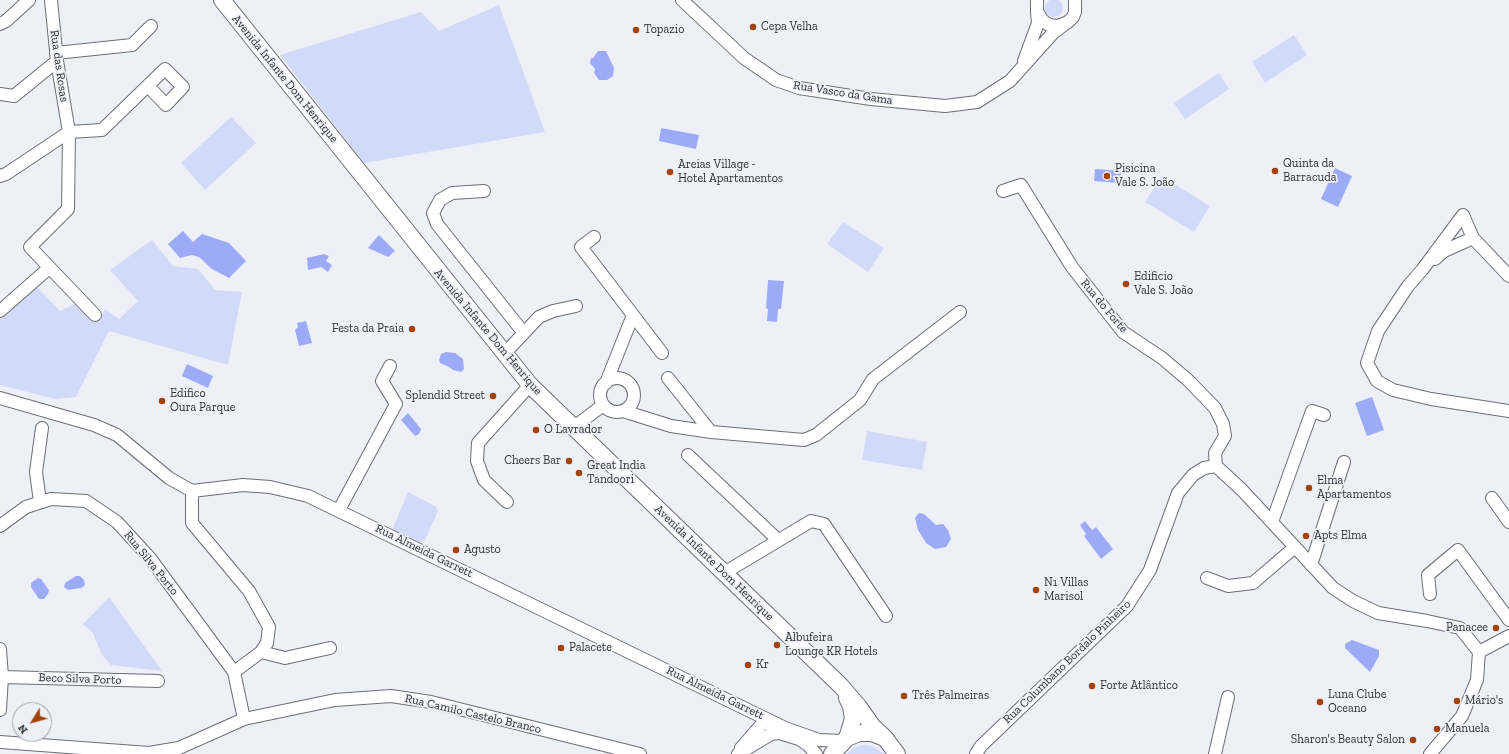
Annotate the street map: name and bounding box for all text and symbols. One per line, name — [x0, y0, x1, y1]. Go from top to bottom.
street label: Avenida Infante Dom Henrique — [229, 12, 341, 146]
place label: Cepa Velha — [761, 20, 818, 34]
marker: Cepa Velha — [748, 22, 758, 32]
place label: Topazio — [644, 23, 684, 37]
marker: Topazio — [631, 25, 641, 35]
street label: Rua das Rosas — [47, 29, 71, 103]
street label: Rua Vasco da Gama — [792, 78, 894, 108]
place label: Quinta da Barracuda — [1283, 157, 1337, 185]
place label: Areias Village - Hotel Apartamentos — [678, 158, 783, 186]
place label: Pisicina Vale S. João — [1115, 162, 1174, 190]
marker: Quinta da Barracuda — [1270, 166, 1280, 176]
marker: Areias Village - Hotel Apartamentos — [665, 167, 675, 177]
marker: Pisicina Vale S. João — [1102, 171, 1112, 181]
street label: Avenida Infante Dom Henrique — [431, 266, 545, 398]
place label: Edificio Vale S. João — [1134, 270, 1193, 298]
street label: Rua do Forte — [1077, 276, 1131, 336]
marker: Edificio Vale S. João — [1121, 279, 1131, 289]
place label: Festa da Praia — [332, 322, 404, 336]
marker: Festa da Praia — [407, 324, 417, 334]
place label: Edifico Oura Parque — [170, 387, 235, 415]
place label: Splendid Street — [405, 389, 485, 403]
marker: Splendid Street — [488, 391, 498, 401]
marker: Edifico Oura Parque — [157, 396, 167, 406]
place label: O Lavrador — [544, 423, 602, 437]
marker: O Lavrador — [531, 425, 541, 435]
place label: Cheers Bar — [504, 454, 561, 468]
marker: Cheers Bar — [564, 456, 574, 466]
place label: Great India Tandoori — [587, 459, 645, 487]
marker: Great India Tandoori — [574, 468, 584, 478]
place label: Elma Apartamentos — [1317, 474, 1391, 502]
marker: Elma Apartamentos — [1304, 483, 1314, 493]
street label: Avenida Infante Dom Henrique — [651, 502, 777, 624]
street label: Rua Almeida Garrett — [373, 521, 475, 581]
street label: Rua Silva Porto — [121, 528, 181, 598]
place label: Apts Elma — [1314, 529, 1367, 543]
marker: Apts Elma — [1301, 531, 1311, 541]
place label: Agusto — [464, 543, 501, 557]
marker: Agusto — [451, 545, 461, 555]
place label: N1 Villas Marisol — [1044, 576, 1089, 604]
marker: N1 Villas Marisol — [1031, 585, 1041, 595]
street label: Rua Columbano Bordalo Pinheiro — [1000, 597, 1134, 727]
place label: Panacee — [1446, 621, 1488, 635]
marker: Panacee — [1491, 623, 1501, 633]
place label: Albufeira Lounge KR Hotels — [785, 631, 878, 659]
marker: Albufeira Lounge KR Hotels — [772, 640, 782, 650]
place label: Palacete — [569, 641, 612, 655]
marker: Palacete — [556, 643, 566, 653]
place label: Kr — [756, 658, 769, 672]
marker: Kr — [743, 660, 753, 670]
street label: Rua Almeida Garrett — [664, 663, 766, 723]
street label: Beco Silva Porto — [38, 670, 122, 688]
place label: Forte Atlântico — [1100, 679, 1178, 693]
marker: Forte Atlântico — [1087, 681, 1097, 691]
place label: Luna Clube Oceano — [1328, 688, 1386, 716]
place label: Três Palmeiras — [912, 689, 989, 703]
street label: Rua Camilo Castelo Branco — [403, 691, 543, 737]
marker: Três Palmeiras — [899, 691, 909, 701]
place label: Mário's — [1465, 694, 1503, 708]
marker: Mário's — [1452, 696, 1462, 706]
marker: Luna Clube Oceano — [1315, 697, 1325, 707]
north arrow — [12, 702, 52, 742]
text: N — [15, 722, 31, 736]
place label: Manuela — [1445, 722, 1489, 736]
marker: Manuela — [1432, 724, 1442, 734]
place label: Sharon's Beauty Salon — [1291, 733, 1405, 747]
marker: Sharon's Beauty Salon — [1408, 735, 1418, 745]

